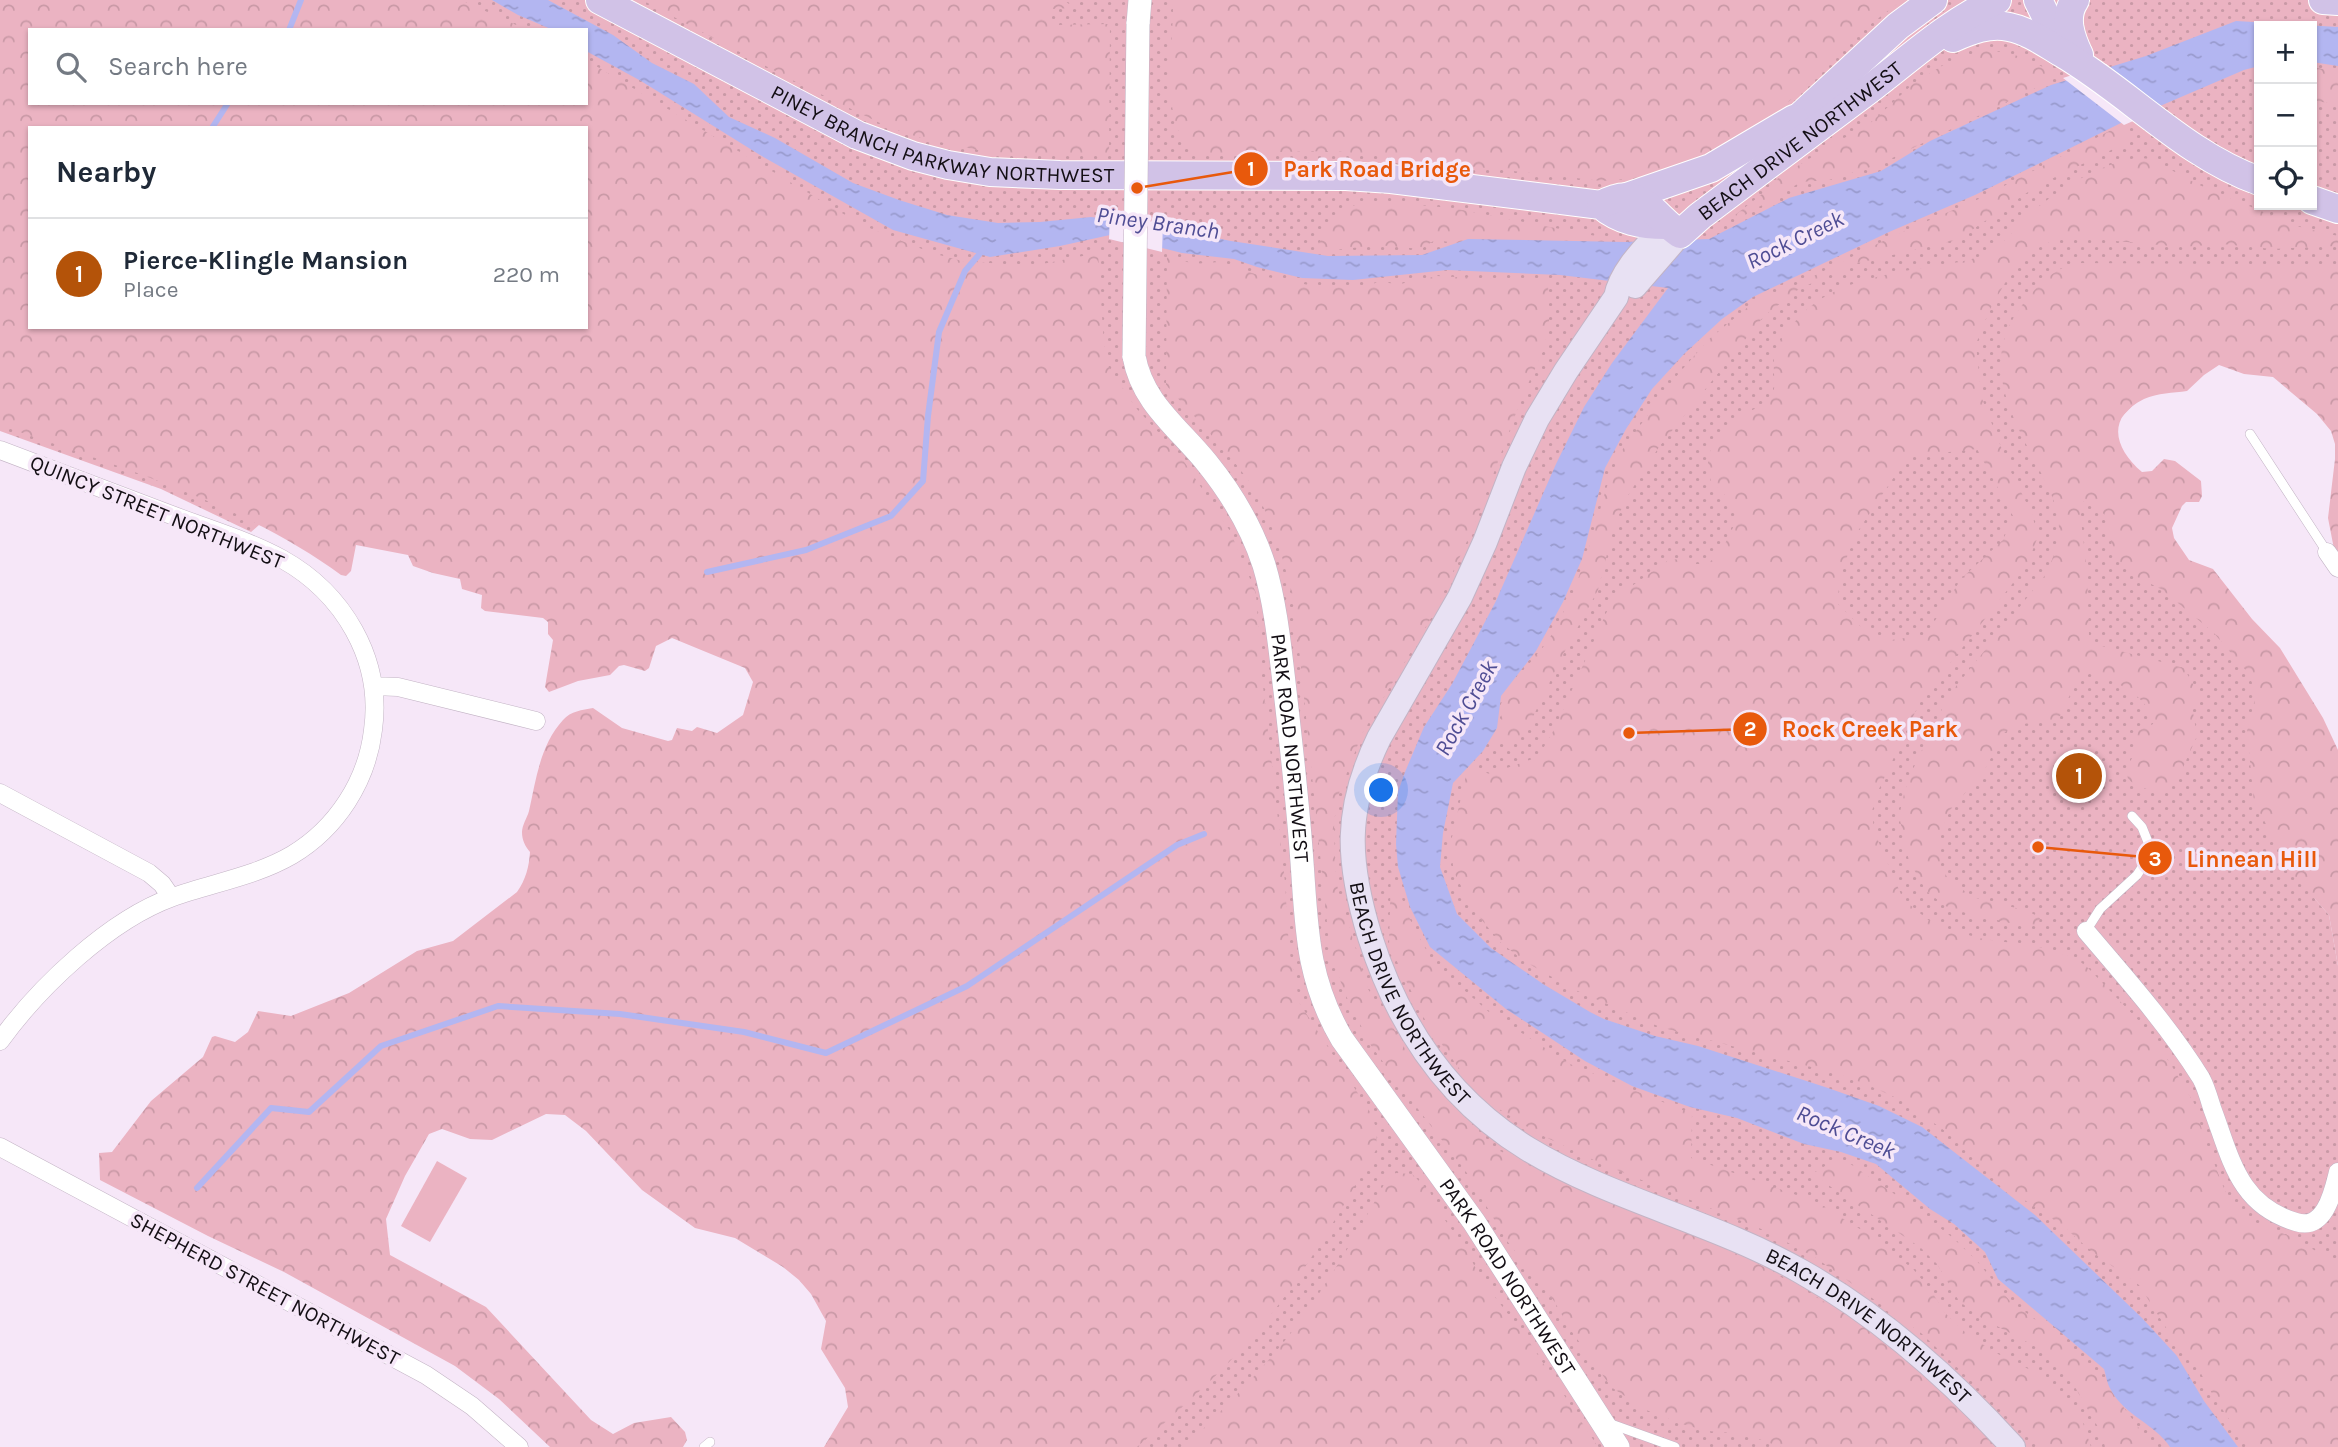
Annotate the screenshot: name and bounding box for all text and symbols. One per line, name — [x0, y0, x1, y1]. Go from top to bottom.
map controls — [2254, 21, 2317, 210]
button: + — [2254, 21, 2317, 84]
search box — [28, 28, 588, 105]
icon: search — [52, 48, 90, 86]
text: Search here — [108, 51, 248, 82]
street label: BEACH DRIVE NORTHWEST — [1693, 56, 1907, 225]
street label: PINEY BRANCH PARKWAY NORTHWEST — [767, 80, 1115, 187]
button: − — [2254, 84, 2317, 147]
callout: Park Road Bridge — [1234, 147, 1485, 191]
button: locate — [2254, 147, 2317, 210]
text: Nearby — [56, 154, 156, 190]
text: Park Road Bridge — [1283, 156, 1471, 183]
text: 1 — [1247, 157, 1255, 181]
water label: Piney Branch — [1095, 201, 1221, 245]
water label: Rock Creek — [1742, 205, 1848, 275]
text: Pierce-Klingle Mansion — [123, 245, 408, 276]
text: 1 — [75, 261, 83, 288]
text: 220 m — [493, 261, 560, 288]
text: Place — [123, 276, 179, 303]
street label: QUINCY STREET NORTHWEST — [27, 450, 288, 574]
street label: PARK ROAD NORTHWEST — [1266, 632, 1314, 864]
water label: Rock Creek — [1429, 655, 1503, 760]
callout: Rock Creek Park — [1732, 707, 1972, 751]
text: Rock Creek Park — [1782, 716, 1959, 743]
text: 2 — [1744, 717, 1756, 741]
pin: 1 — [2056, 750, 2102, 802]
your location — [1364, 773, 1398, 807]
callout: Linnean Hill — [2137, 836, 2331, 880]
text: Linnean Hill — [2186, 846, 2318, 873]
text: 3 — [2148, 847, 2162, 871]
street label: BEACH DRIVE NORTHWEST — [1345, 880, 1476, 1110]
water label: Rock Creek — [1792, 1099, 1900, 1165]
street label: PARK ROAD NORTHWEST — [1435, 1174, 1581, 1380]
street label: SHEPHERD STREET NORTHWEST — [126, 1208, 404, 1371]
street label: BEACH DRIVE NORTHWEST — [1762, 1243, 1976, 1409]

